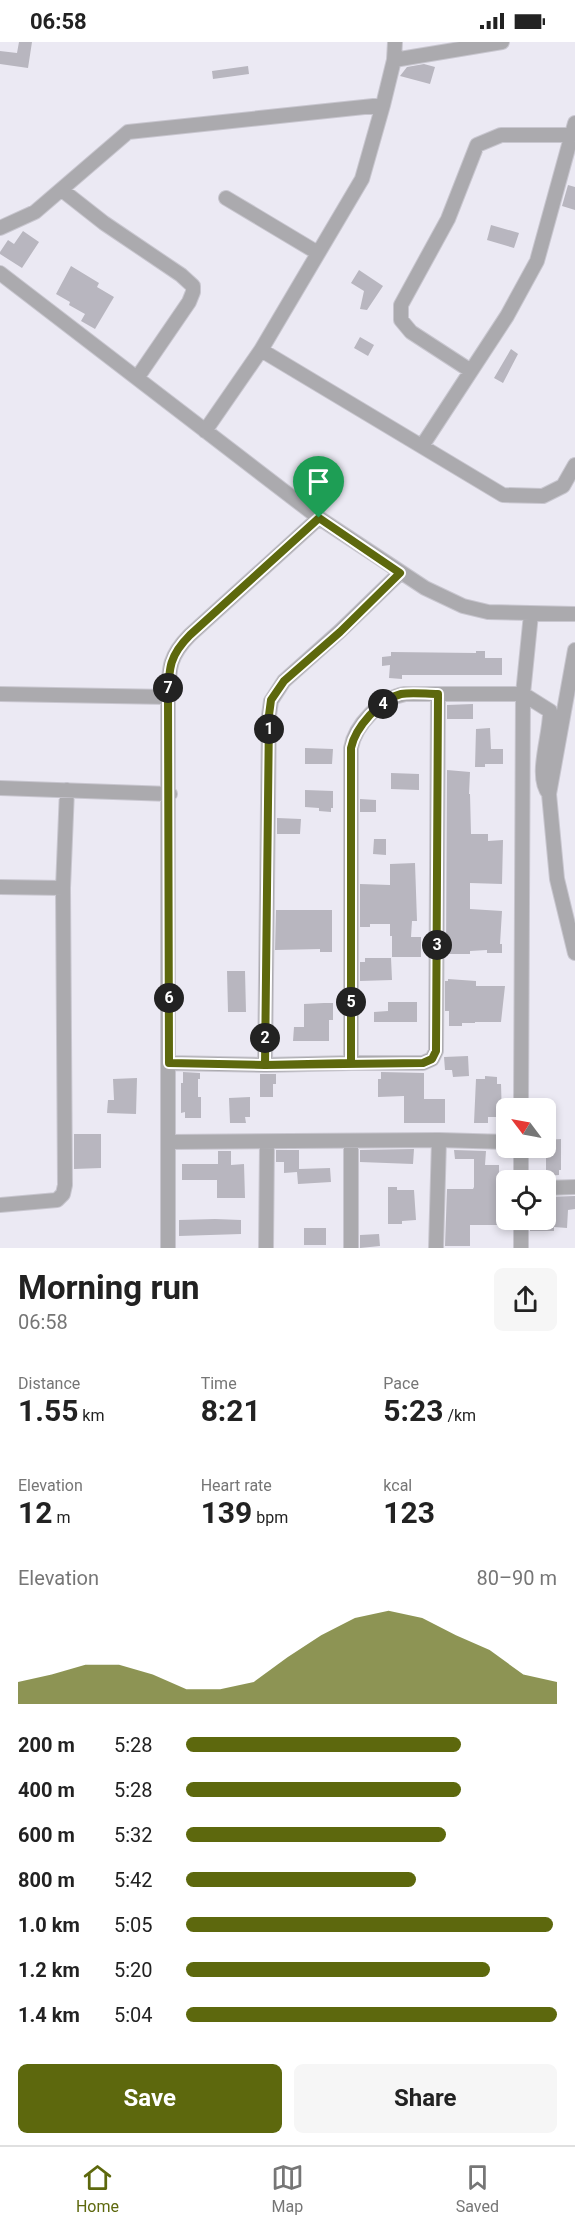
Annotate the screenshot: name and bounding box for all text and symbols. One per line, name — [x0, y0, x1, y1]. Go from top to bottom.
text: 06:58 — [30, 9, 87, 34]
pin — [293, 456, 344, 518]
icon: arrive — [302, 465, 335, 498]
pin: 7 — [153, 673, 183, 703]
text: 7 — [163, 678, 173, 697]
pin: 4 — [368, 689, 398, 719]
text: 4 — [378, 694, 388, 713]
pin: 1 — [254, 714, 284, 744]
text: 1 — [264, 719, 274, 738]
pin: 3 — [422, 930, 452, 960]
text: 3 — [432, 935, 442, 954]
pin: 6 — [154, 983, 184, 1013]
pin: 5 — [336, 987, 366, 1017]
text: 6 — [164, 988, 174, 1007]
text: 5 — [346, 992, 356, 1011]
pin: 2 — [250, 1023, 280, 1053]
text: 2 — [260, 1028, 270, 1047]
north arrow — [496, 1098, 556, 1158]
map controls — [496, 1098, 556, 1230]
button: locate — [496, 1170, 556, 1230]
text: Morning run — [18, 1268, 199, 1307]
button: share — [494, 1268, 557, 1331]
text: 06:58 — [18, 1310, 68, 1334]
text: Distance — [18, 1374, 80, 1393]
text: Time — [201, 1374, 237, 1393]
text: Pace — [383, 1374, 419, 1393]
text: 1.55 — [18, 1393, 78, 1428]
text: 8:21 — [201, 1393, 261, 1428]
text: 5:23 — [383, 1393, 443, 1428]
text: km — [78, 1406, 104, 1425]
text: /km — [443, 1406, 476, 1425]
text: Elevation — [18, 1476, 83, 1495]
text: Heart rate — [201, 1476, 272, 1495]
text: kcal — [383, 1476, 412, 1495]
text: 12 — [18, 1495, 52, 1530]
text: 139 — [201, 1495, 252, 1530]
text: 123 — [383, 1495, 435, 1530]
text: m — [52, 1508, 70, 1527]
text: bpm — [252, 1508, 288, 1527]
text: Elevation — [18, 1566, 99, 1590]
text: 80–90 m — [476, 1566, 557, 1590]
text: 200 m — [18, 1733, 75, 1757]
text: 5:28 — [114, 1733, 153, 1757]
text: 400 m — [18, 1778, 75, 1802]
text: 5:28 — [114, 1778, 153, 1802]
text: 600 m — [18, 1823, 75, 1847]
text: 5:32 — [114, 1823, 153, 1847]
text: 800 m — [18, 1868, 75, 1892]
text: 5:42 — [114, 1868, 153, 1892]
text: 1.0 km — [18, 1913, 80, 1937]
text: 5:05 — [114, 1913, 153, 1937]
text: 1.2 km — [18, 1958, 80, 1982]
text: 5:20 — [114, 1958, 153, 1982]
text: 1.4 km — [18, 2003, 80, 2027]
text: 5:04 — [114, 2003, 153, 2027]
button: Save — [18, 2064, 282, 2133]
button: Share — [294, 2064, 557, 2133]
tab: Home — [76, 2161, 119, 2216]
tab: Map — [271, 2161, 304, 2216]
tab: Saved — [456, 2161, 499, 2216]

